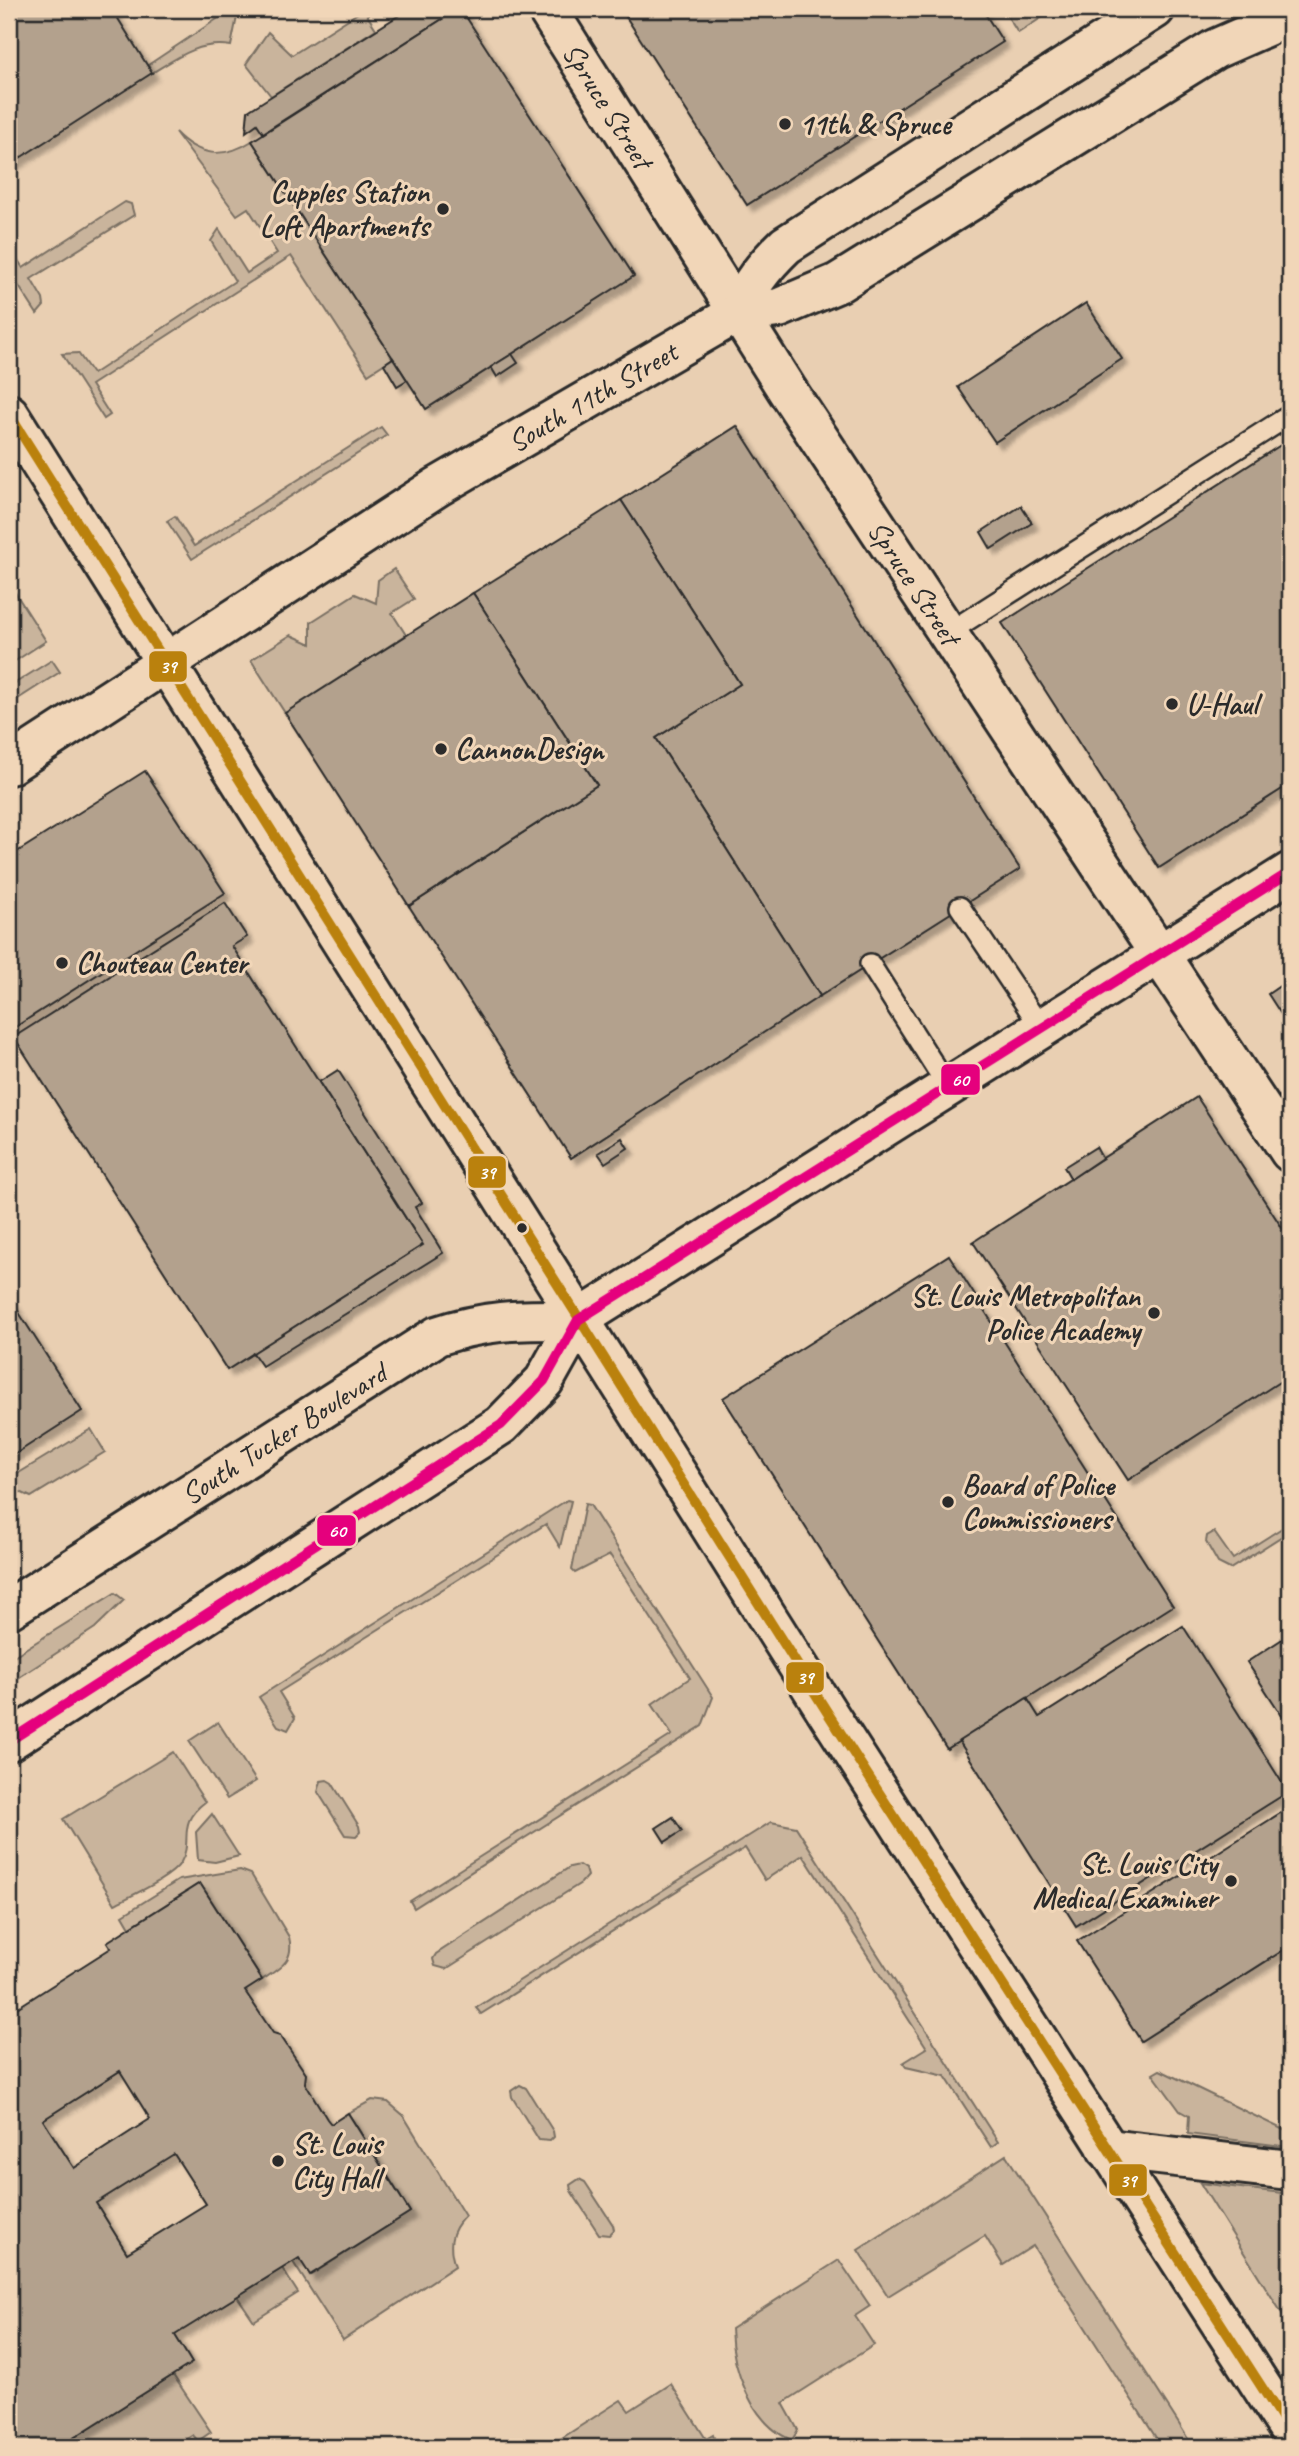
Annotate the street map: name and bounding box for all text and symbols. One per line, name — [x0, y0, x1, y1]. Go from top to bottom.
street label: Spruce Street — [554, 35, 664, 179]
place label: 11th & Spruce — [799, 105, 953, 143]
marker: 11th & Spruce — [777, 116, 793, 132]
place label: Cupples Station Loft Apartments — [260, 173, 432, 245]
marker: Cupples Station Loft Apartments — [435, 201, 451, 217]
street label: South 11th Street — [501, 331, 687, 461]
street label: Spruce Street — [859, 513, 971, 655]
line badge: 39 — [148, 650, 188, 683]
text: 39 — [160, 655, 179, 679]
place label: U-Haul — [1186, 685, 1263, 723]
marker: U-Haul — [1164, 696, 1180, 712]
place label: CannonDesign — [455, 730, 606, 768]
marker: CannonDesign — [433, 741, 449, 757]
place label: Chouteau Center — [76, 944, 250, 982]
marker: Chouteau Center — [54, 955, 70, 971]
line badge: 60 — [940, 1063, 981, 1096]
text: 60 — [951, 1068, 971, 1092]
line badge: 39 — [467, 1155, 507, 1189]
text: 39 — [479, 1161, 498, 1185]
unlabelled marker — [515, 1221, 529, 1235]
place label: St. Louis Metropolitan Police Academy — [910, 1277, 1143, 1349]
marker: St. Louis Metropolitan Police Academy — [1146, 1305, 1162, 1321]
street label: South Tucker Boulevard — [174, 1352, 397, 1513]
place label: Board of Police Commissioners — [962, 1466, 1116, 1538]
marker: Board of Police Commissioners — [940, 1494, 956, 1510]
line badge: 60 — [316, 1514, 357, 1547]
text: 60 — [328, 1519, 348, 1543]
line badge: 39 — [785, 1661, 825, 1694]
text: 39 — [797, 1666, 816, 1690]
place label: St. Louis City Medical Examiner — [1032, 1845, 1220, 1917]
marker: St. Louis City Medical Examiner — [1223, 1873, 1239, 1889]
place label: St. Louis City Hall — [292, 2125, 385, 2198]
marker: St. Louis City Hall — [270, 2153, 286, 2169]
line badge: 39 — [1108, 2163, 1148, 2197]
text: 39 — [1120, 2169, 1139, 2193]

